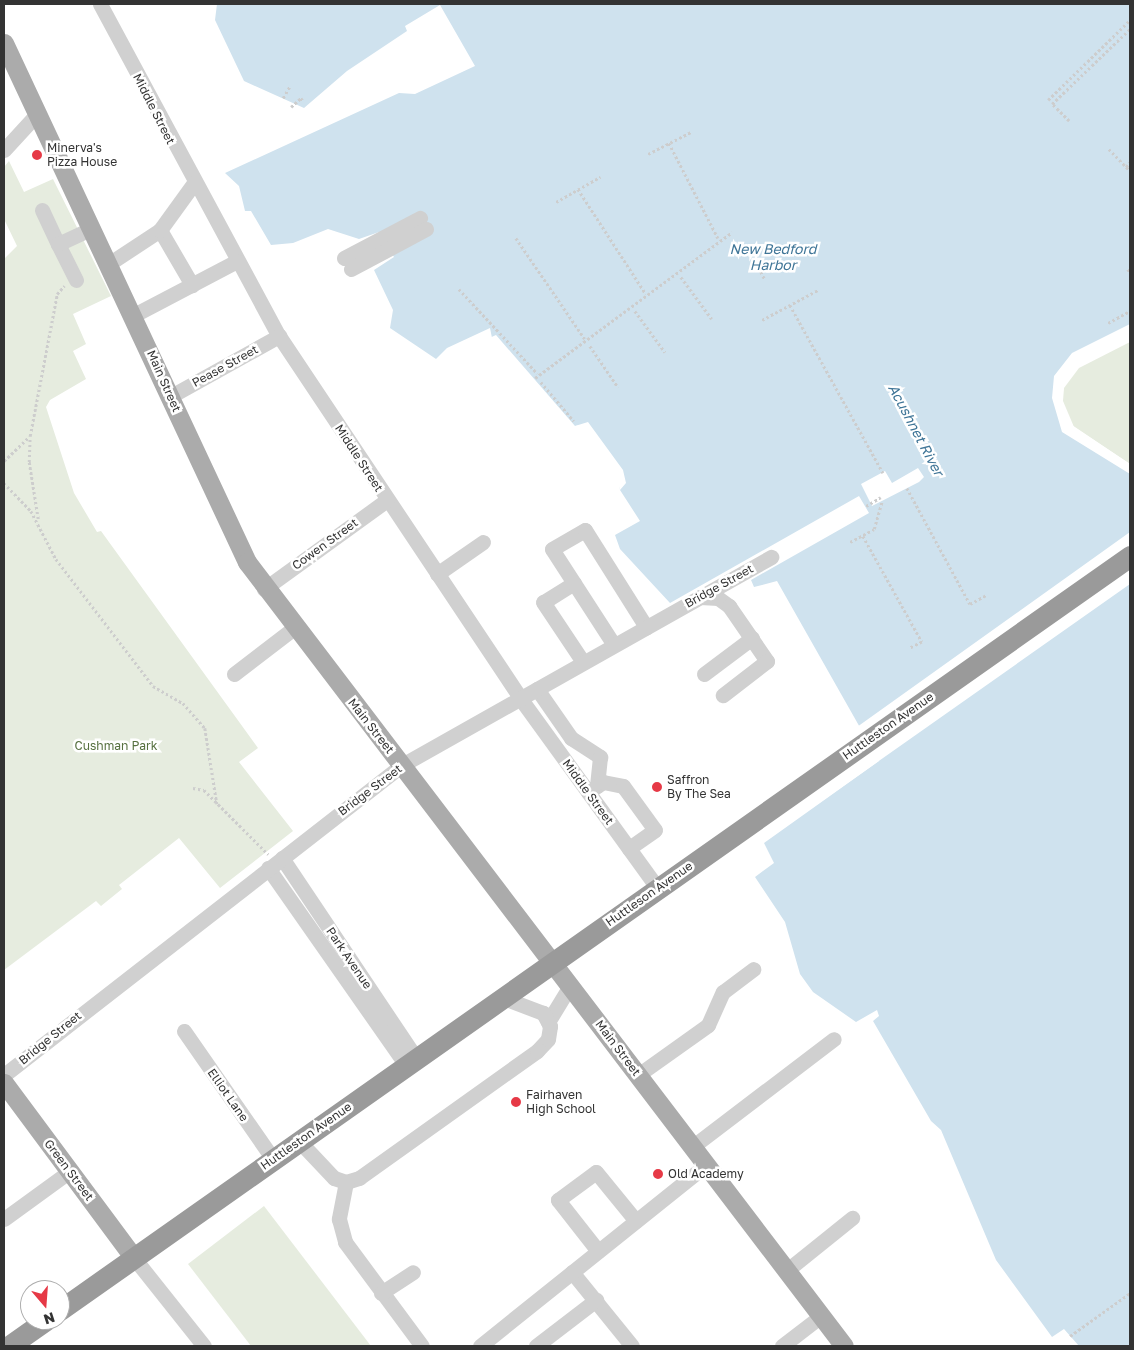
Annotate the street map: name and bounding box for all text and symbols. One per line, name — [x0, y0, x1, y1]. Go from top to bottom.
street label: Middle Street — [130, 71, 178, 147]
place label: Minerva's Pizza House — [47, 141, 117, 169]
marker: Minerva's Pizza House — [31, 149, 43, 161]
water label: New Bedford Harbor — [730, 241, 816, 274]
street label: Pease Street — [189, 342, 261, 390]
street label: Main Street — [144, 348, 184, 414]
water label: Acushnet River — [885, 381, 947, 479]
street label: Middle Street — [332, 422, 386, 494]
street label: Cowen Street — [289, 515, 361, 573]
street label: Bridge Street — [682, 561, 756, 611]
street label: Huttleston Avenue — [840, 689, 936, 763]
street label: Main Street — [345, 695, 397, 757]
park label: Cushman Park — [75, 739, 157, 753]
street label: Middle Street — [559, 756, 617, 828]
street label: Bridge Street — [335, 761, 405, 819]
place label: Saffron By The Sea — [667, 773, 731, 801]
marker: Saffron By The Sea — [651, 781, 663, 793]
street label: Huttleson Avenue — [603, 859, 695, 929]
street label: Park Avenue — [323, 924, 375, 992]
street label: Bridge Street — [16, 1008, 84, 1068]
street label: Main Street — [592, 1017, 644, 1079]
street label: Elliot Lane — [205, 1066, 251, 1124]
place label: Fairhaven High School — [526, 1088, 596, 1116]
marker: Fairhaven High School — [510, 1096, 522, 1108]
street label: Huttleston Avenue — [258, 1099, 354, 1173]
street label: Green Street — [41, 1137, 97, 1203]
place label: Old Academy — [668, 1167, 744, 1181]
marker: Old Academy — [652, 1168, 664, 1180]
north arrow — [20, 1280, 70, 1330]
text: N — [42, 1309, 57, 1329]

